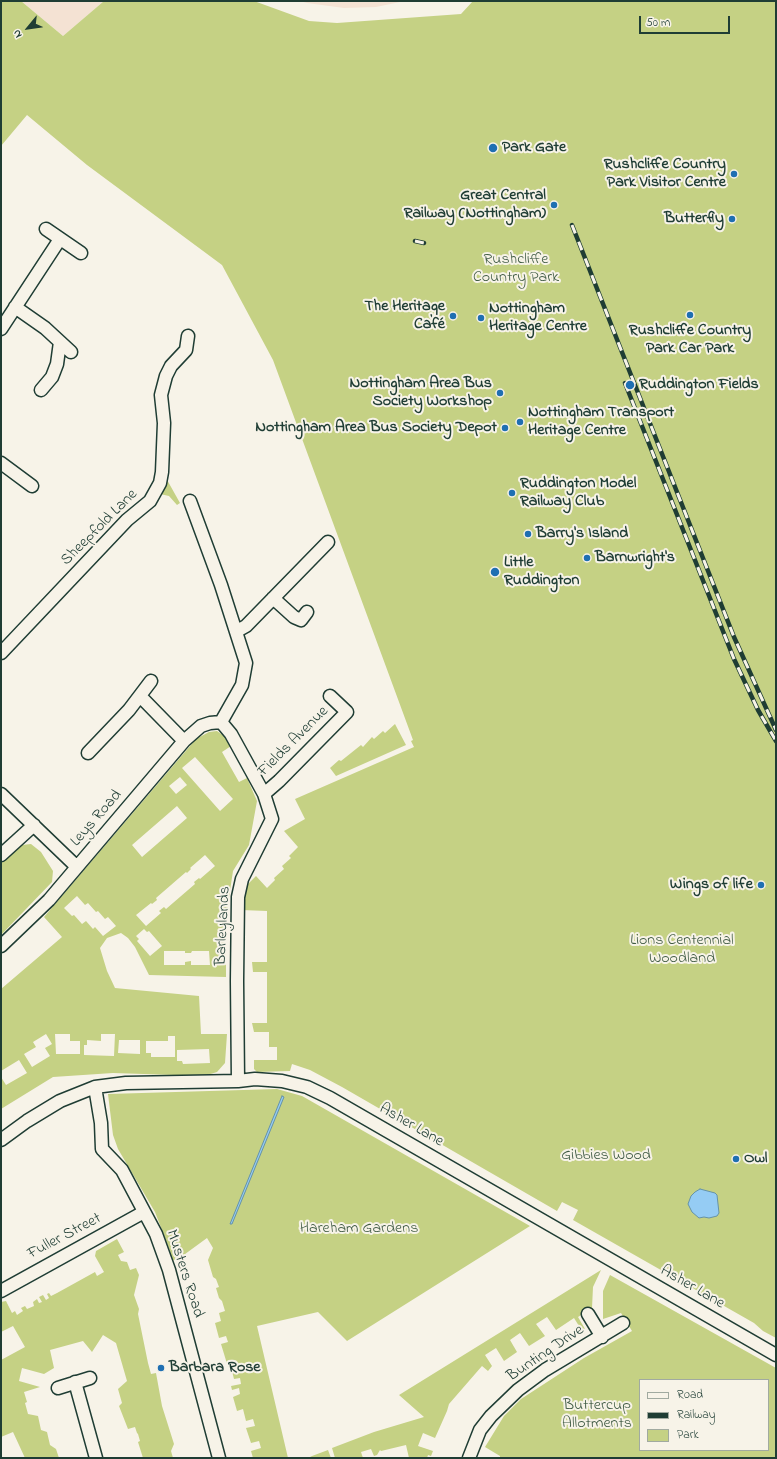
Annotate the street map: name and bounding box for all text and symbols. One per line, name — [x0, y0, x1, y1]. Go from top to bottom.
north arrow — [8, 8, 48, 48]
scale bar — [641, 8, 732, 34]
text: 50 m — [646, 14, 670, 32]
text: N — [9, 27, 26, 41]
place label: Park Gate — [502, 138, 566, 158]
marker: Park Gate — [487, 142, 499, 154]
place label: Rushcliffe Country Park Visitor Centre — [604, 155, 726, 193]
marker: Rushcliffe Country Park Visitor Centre — [729, 169, 739, 179]
place label: Great Central Railway (Nottingham) — [404, 186, 546, 224]
marker: Great Central Railway (Nottingham) — [549, 200, 559, 210]
place label: Butterfly — [664, 209, 724, 229]
marker: Butterfly — [727, 214, 737, 224]
park label: Rushcliffe Country Park — [473, 250, 559, 288]
place label: The Heritage Café — [364, 297, 445, 335]
place label: Nottingham Heritage Centre — [489, 299, 587, 337]
marker: Rushcliffe Country Park Car Park — [685, 310, 695, 320]
marker: The Heritage Café — [448, 311, 458, 321]
marker: Nottingham Heritage Centre — [476, 313, 486, 323]
place label: Rushcliffe Country Park Car Park — [629, 321, 751, 359]
place label: Nottingham Area Bus Society Workshop — [350, 374, 492, 412]
place label: Ruddington Fields — [639, 375, 759, 395]
marker: Ruddington Fields — [624, 379, 636, 391]
marker: Nottingham Area Bus Society Workshop — [495, 388, 505, 398]
place label: Nottingham Transport Heritage Centre — [528, 403, 674, 441]
marker: Nottingham Transport Heritage Centre — [515, 417, 525, 427]
place label: Nottingham Area Bus Society Depot — [255, 418, 497, 438]
marker: Nottingham Area Bus Society Depot — [500, 423, 510, 433]
place label: Ruddington Model Railway Club — [520, 474, 636, 512]
street label: Sheepfold Lane — [58, 486, 142, 570]
marker: Ruddington Model Railway Club — [507, 488, 517, 498]
place label: Barry's Island — [536, 524, 628, 544]
marker: Barry's Island — [523, 529, 533, 539]
place label: Barnwright's — [595, 548, 675, 568]
place label: Little Ruddington — [504, 553, 579, 591]
marker: Barnwright's — [582, 553, 592, 563]
marker: Little Ruddington — [489, 566, 501, 578]
street label: Fields Avenue — [255, 703, 333, 781]
street label: Leys Road — [67, 787, 127, 851]
place label: Wings of life — [670, 875, 753, 895]
marker: Wings of life — [756, 880, 766, 890]
street label: Barleylands — [212, 886, 236, 966]
park label: Lions Centennial Woodland — [630, 931, 734, 969]
street label: Asher Lane — [375, 1100, 447, 1152]
park label: Gibbies Wood — [561, 1146, 651, 1166]
place label: Owl — [744, 1149, 767, 1169]
marker: Owl — [731, 1154, 741, 1164]
street label: Fuller Street — [25, 1210, 105, 1264]
park label: Hareham Gardens — [300, 1219, 418, 1239]
street label: Musters Road — [161, 1228, 207, 1320]
street label: Asher Lane — [656, 1262, 728, 1314]
street label: Bunting Drive — [504, 1321, 588, 1387]
place label: Barbara Rose — [169, 1358, 261, 1378]
marker: Barbara Rose — [156, 1363, 166, 1373]
legend — [639, 1379, 769, 1451]
text: Road — [677, 1386, 703, 1404]
park label: Buttercup Allotments — [562, 1396, 632, 1434]
text: Railway — [677, 1406, 715, 1424]
text: Park — [677, 1426, 699, 1444]

